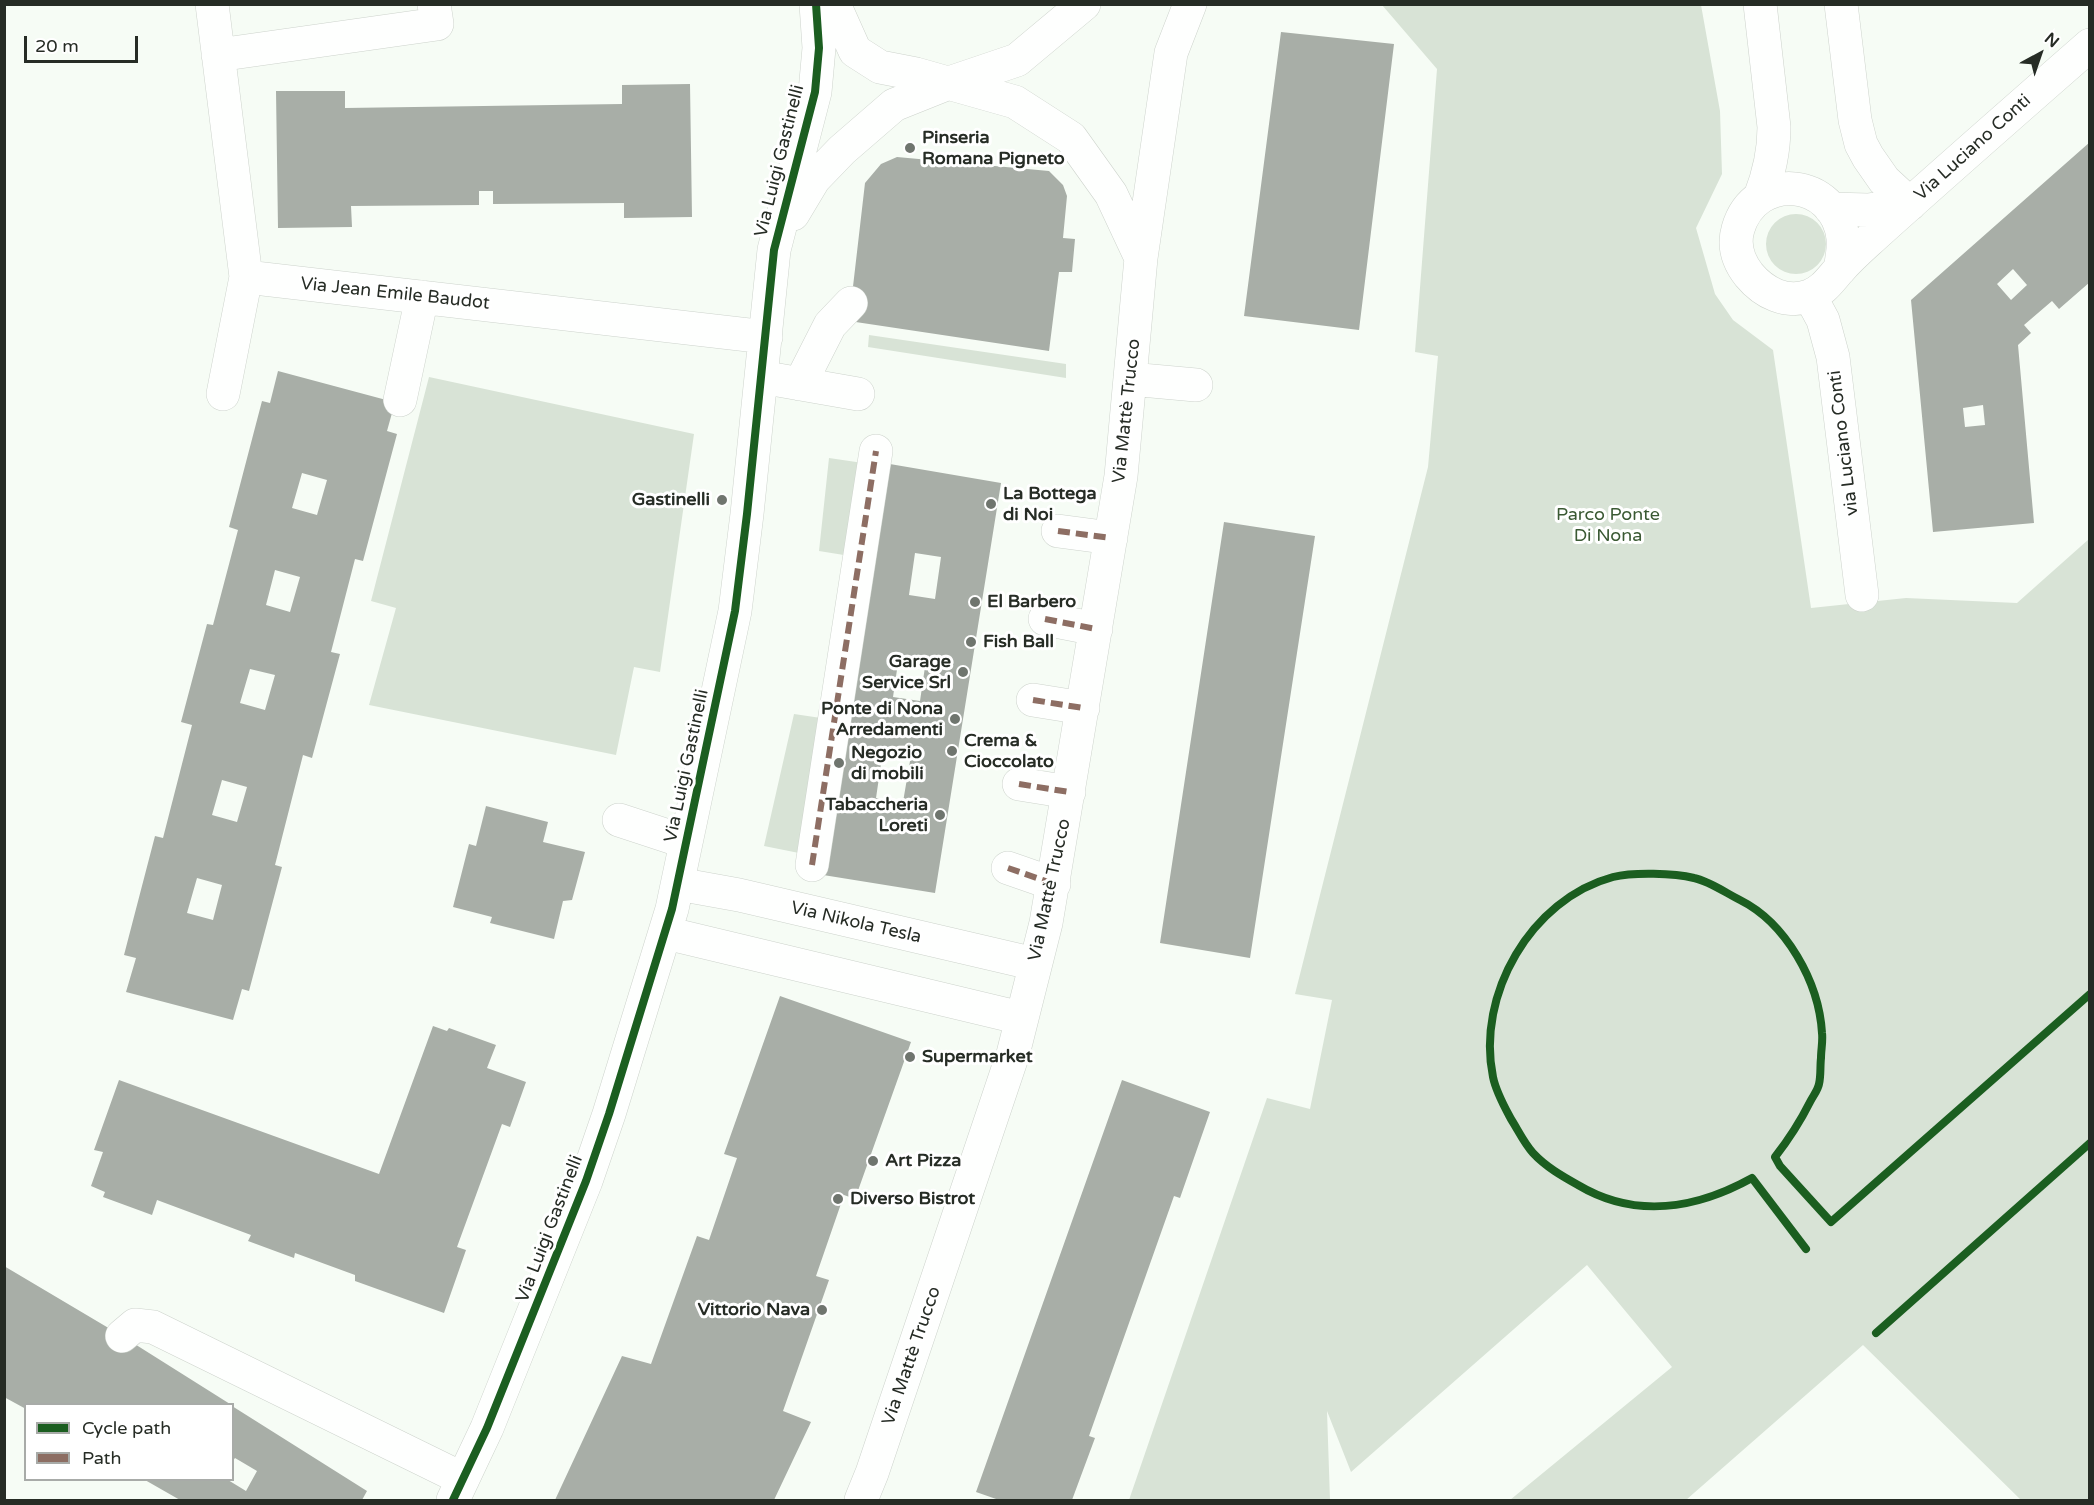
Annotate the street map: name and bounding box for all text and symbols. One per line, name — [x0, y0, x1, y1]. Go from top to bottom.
scale bar — [27, 24, 141, 62]
north arrow — [2010, 24, 2070, 84]
text: N — [2040, 28, 2063, 52]
text: 20 m — [35, 35, 79, 57]
street label: Via Luigi Gastinelli — [751, 83, 809, 239]
street label: Via Luciano Conti — [1910, 90, 2036, 206]
place label: Pinseria Romana Pigneto — [922, 127, 1065, 170]
marker: Pinseria Romana Pigneto — [903, 141, 917, 155]
street label: Via Jean Emile Baudot — [299, 273, 491, 315]
street label: Via Mattè Trucco — [1109, 338, 1145, 484]
street label: via Luciano Conti — [1824, 369, 1864, 517]
place label: La Bottega di Noi — [1003, 483, 1097, 526]
place label: Gastinelli — [632, 489, 710, 511]
marker: Gastinelli — [715, 493, 729, 507]
marker: La Bottega di Noi — [984, 497, 998, 511]
park label: Parco Ponte Di Nona — [1556, 504, 1660, 546]
place label: El Barbero — [987, 591, 1076, 613]
marker: El Barbero — [968, 595, 982, 609]
place label: Fish Ball — [983, 631, 1054, 653]
marker: Fish Ball — [964, 635, 978, 649]
place label: Garage Service Srl — [862, 651, 951, 694]
marker: Garage Service Srl — [956, 665, 970, 679]
street label: Via Luigi Gastinelli — [660, 687, 714, 845]
place label: Ponte di Nona Arredamenti — [821, 698, 943, 740]
marker: Ponte di Nona Arredamenti — [948, 712, 962, 726]
place label: Crema & Cioccolato — [964, 730, 1054, 772]
place label: Negozio di mobili — [851, 742, 924, 784]
marker: Crema & Cioccolato — [945, 744, 959, 758]
marker: Negozio di mobili — [832, 756, 846, 770]
place label: Tabaccheria Loreti — [825, 794, 928, 836]
marker: Tabaccheria Loreti — [933, 808, 947, 822]
street label: Via Mattè Trucco — [1024, 817, 1076, 963]
street label: Via Nikola Tesla — [789, 897, 923, 949]
place label: Supermarket — [922, 1046, 1033, 1068]
marker: Supermarket — [903, 1050, 917, 1064]
place label: Art Pizza — [885, 1150, 961, 1172]
street label: Via Luigi Gastinelli — [512, 1152, 588, 1306]
marker: Art Pizza — [866, 1154, 880, 1168]
place label: Diverso Bistrot — [850, 1188, 975, 1210]
marker: Diverso Bistrot — [831, 1192, 845, 1206]
street label: Via Mattè Trucco — [878, 1284, 946, 1428]
place label: Vittorio Nava — [698, 1299, 810, 1321]
marker: Vittorio Nava — [815, 1303, 829, 1317]
legend — [24, 1403, 234, 1481]
text: Cycle path — [82, 1417, 171, 1439]
text: Path — [82, 1447, 121, 1469]

